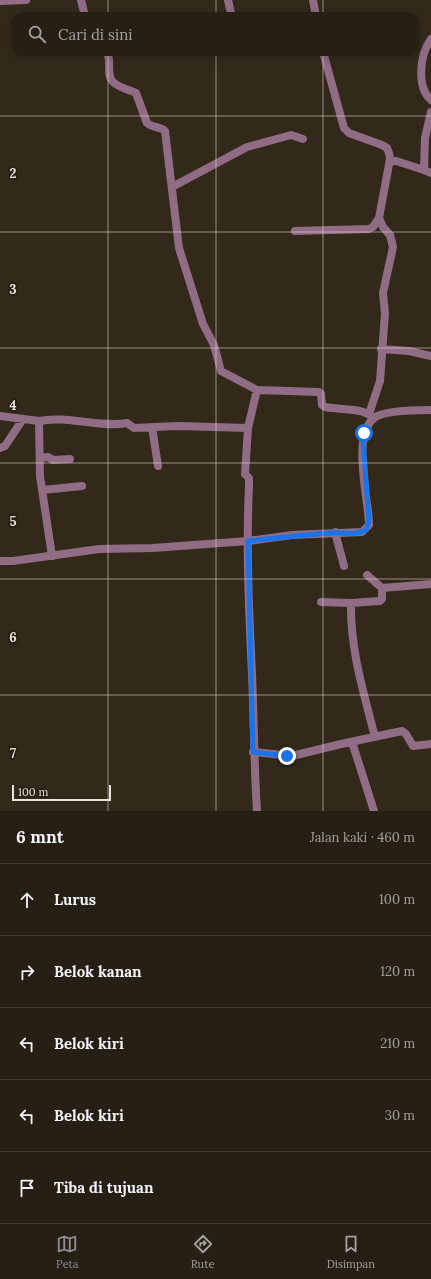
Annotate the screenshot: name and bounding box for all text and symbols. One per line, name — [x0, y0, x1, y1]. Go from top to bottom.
search box — [12, 12, 419, 56]
icon: search — [26, 23, 48, 45]
text: Cari di sini — [58, 25, 133, 44]
text: 2 — [10, 165, 17, 182]
text: 3 — [9, 281, 17, 298]
text: 4 — [9, 397, 17, 414]
route start — [355, 424, 373, 442]
text: 5 — [9, 513, 17, 530]
text: 6 — [9, 629, 17, 646]
text: 7 — [10, 745, 16, 762]
route end — [278, 747, 296, 765]
scale bar — [12, 783, 111, 802]
text: 100 m — [18, 785, 48, 799]
text: 6 mnt — [16, 826, 64, 848]
text: Jalan kaki · 460 m — [310, 829, 415, 846]
icon: ahead — [16, 889, 38, 911]
text: Lurus — [54, 890, 96, 909]
text: 100 m — [379, 891, 415, 908]
icon: right — [16, 961, 38, 983]
text: Belok kanan — [54, 962, 142, 981]
text: 120 m — [380, 963, 415, 980]
icon: left — [16, 1033, 38, 1055]
text: Belok kiri — [54, 1034, 124, 1053]
text: 210 m — [380, 1035, 415, 1052]
icon: left — [16, 1105, 38, 1127]
text: Belok kiri — [54, 1106, 124, 1125]
text: 30 m — [385, 1107, 415, 1124]
icon: arrive — [16, 1177, 38, 1199]
text: Tiba di tujuan — [54, 1178, 153, 1197]
tab: Peta — [56, 1233, 78, 1271]
tab: Rute — [191, 1233, 214, 1271]
tab: Disimpan — [327, 1233, 375, 1271]

